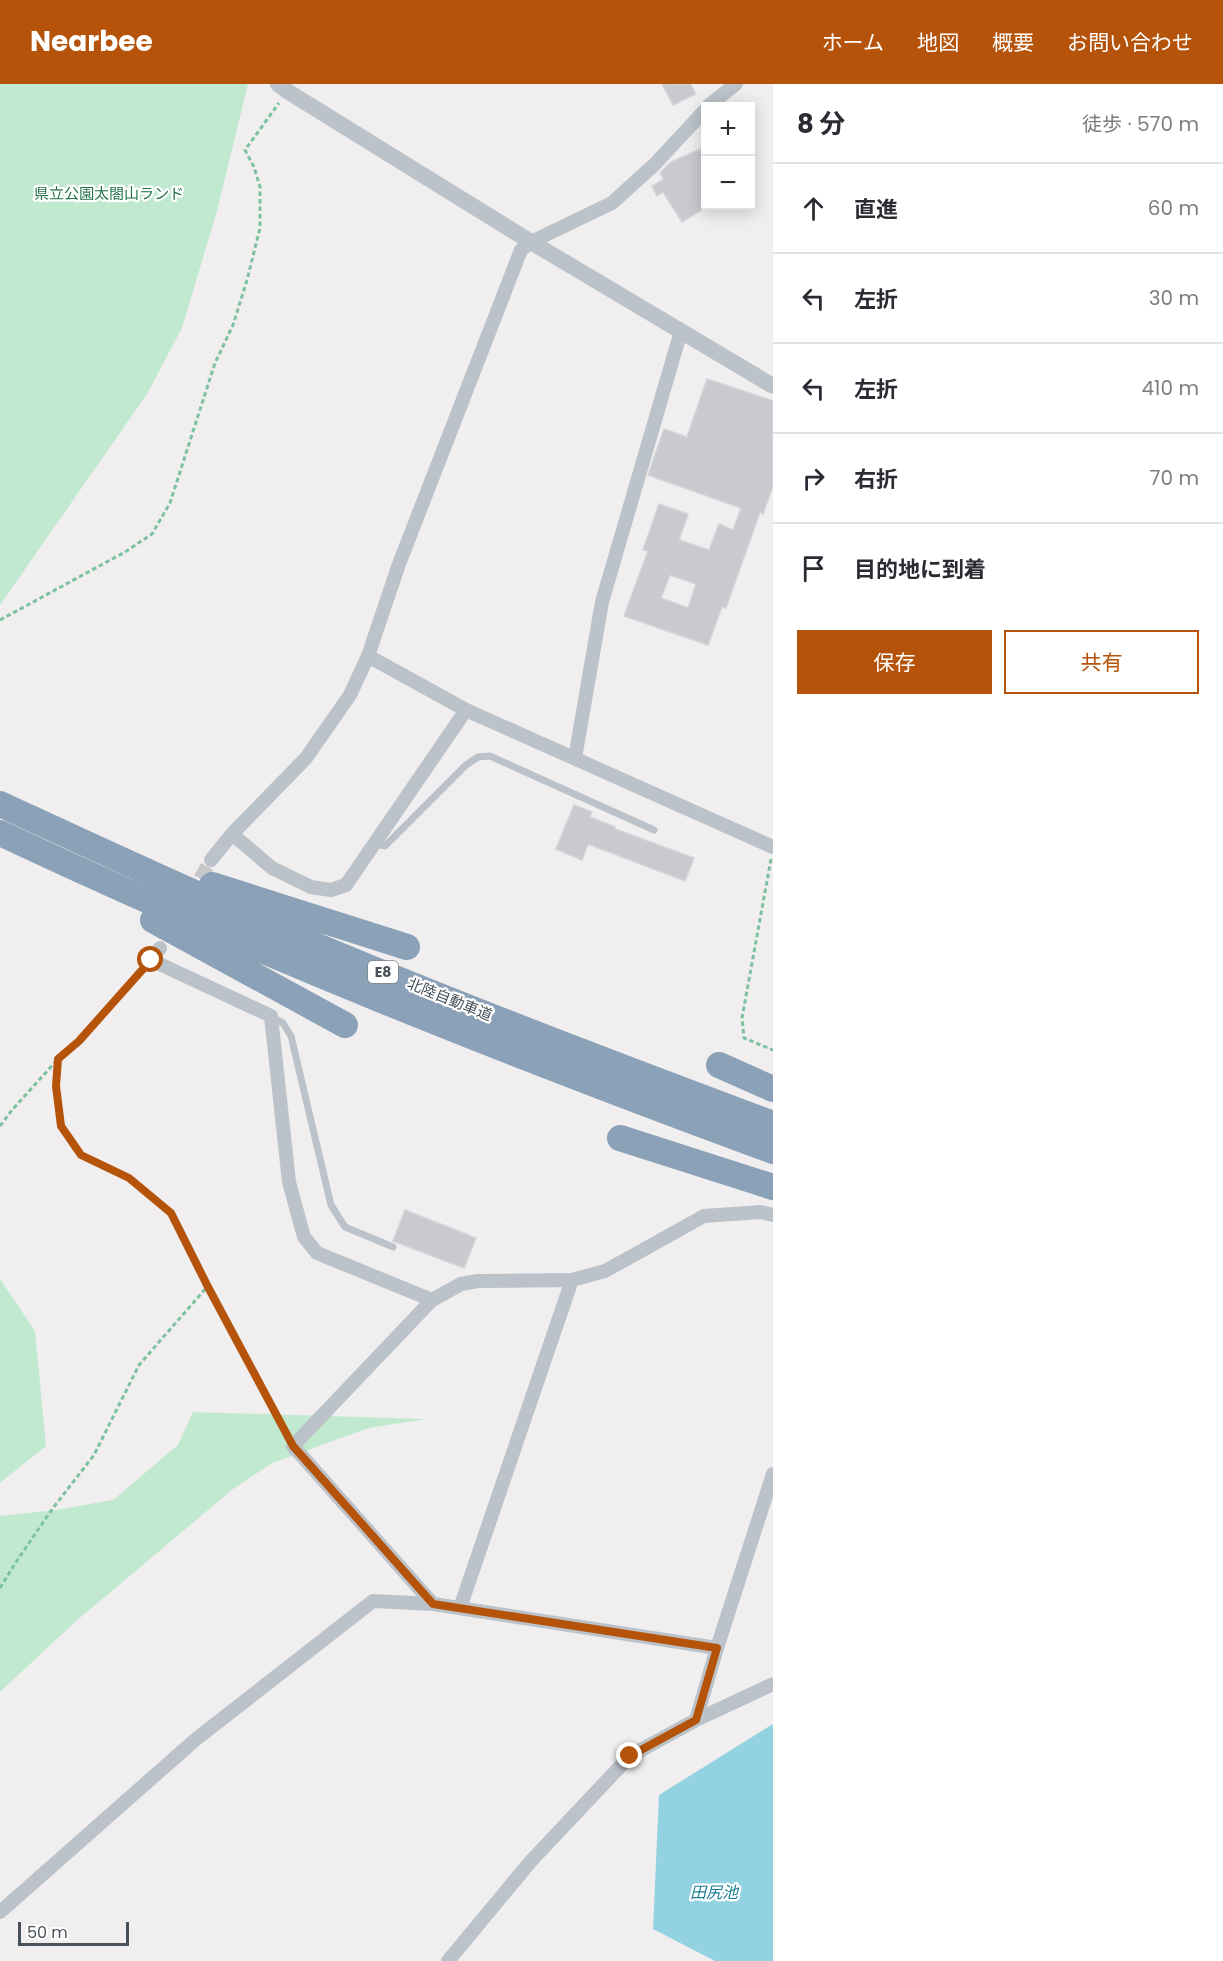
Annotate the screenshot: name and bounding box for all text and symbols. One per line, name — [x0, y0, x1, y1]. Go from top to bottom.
text: Nearbee — [30, 22, 153, 61]
text: ホーム — [822, 28, 884, 57]
text: 地図 — [917, 28, 959, 57]
text: 概要 — [992, 28, 1034, 57]
text: お問い合わせ — [1067, 28, 1193, 57]
map controls — [701, 102, 755, 210]
button: + — [701, 102, 755, 156]
text: 8 分 — [797, 106, 845, 142]
text: 徒歩 · 570 m — [1082, 110, 1199, 138]
button: − — [701, 156, 755, 210]
park label: 県立公園太閤山ランド — [34, 183, 184, 204]
icon: ahead — [797, 192, 830, 225]
text: 直進 — [854, 194, 898, 225]
text: 60 m — [1148, 194, 1199, 222]
icon: left — [797, 282, 830, 315]
text: 左折 — [854, 284, 898, 315]
text: 30 m — [1149, 284, 1199, 312]
icon: left — [797, 372, 830, 405]
text: 左折 — [854, 374, 898, 405]
text: 410 m — [1142, 374, 1199, 402]
icon: right — [797, 462, 830, 495]
text: 右折 — [854, 464, 898, 495]
text: 70 m — [1150, 464, 1199, 492]
icon: arrive — [797, 552, 830, 585]
text: 目的地に到着 — [854, 554, 986, 585]
button: 保存 — [797, 630, 992, 694]
button: 共有 — [1004, 630, 1199, 694]
route start — [137, 946, 163, 972]
road number: E8 — [368, 961, 398, 983]
street label: 北陸自動車道 — [404, 972, 496, 1026]
route end — [616, 1742, 642, 1768]
water label: 田尻池 — [690, 1881, 740, 1904]
scale bar — [18, 1919, 129, 1946]
text: 50 m — [27, 1921, 68, 1944]

